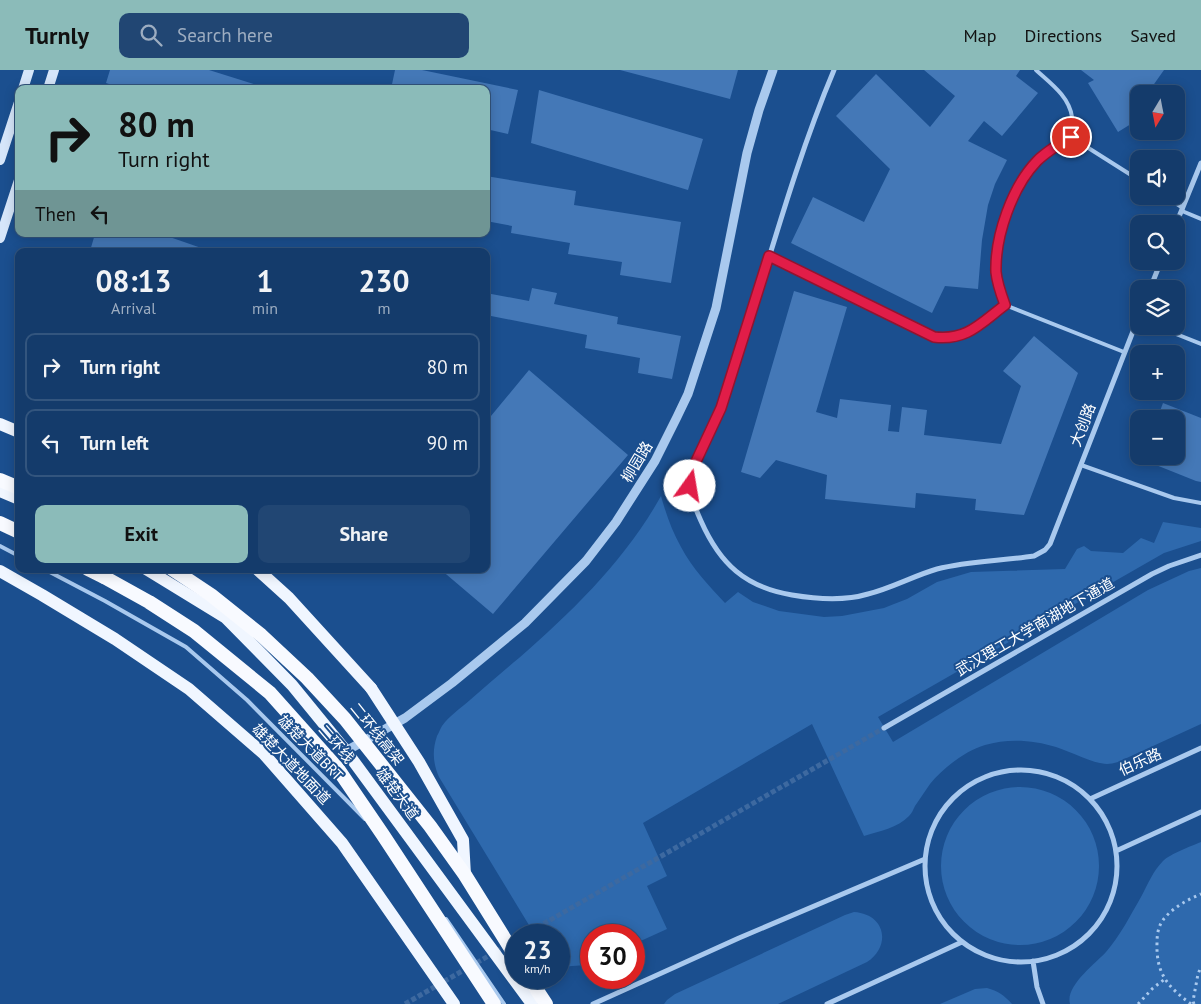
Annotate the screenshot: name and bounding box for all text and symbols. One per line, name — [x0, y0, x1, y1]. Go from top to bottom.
search box — [119, 13, 469, 58]
text: Turnly — [25, 20, 89, 51]
icon: search — [137, 21, 165, 49]
text: Search here — [177, 23, 273, 47]
text: Map — [964, 24, 996, 47]
text: Directions — [1024, 24, 1102, 47]
text: Saved — [1130, 24, 1176, 47]
north arrow — [1130, 85, 1185, 140]
map controls — [1130, 85, 1185, 465]
text: 80 m — [118, 101, 195, 147]
icon: right — [35, 105, 100, 170]
pin — [1050, 116, 1092, 158]
icon: arrive — [1057, 123, 1085, 151]
text: Turn right — [118, 145, 210, 173]
button: sound — [1130, 150, 1185, 205]
icon: left — [86, 200, 114, 228]
text: Then — [35, 202, 76, 226]
button: search — [1130, 215, 1185, 270]
text: 08:13 — [95, 261, 172, 300]
text: 1 — [257, 261, 274, 300]
text: 230 — [358, 261, 410, 300]
button: layers — [1130, 280, 1185, 335]
text: Arrival — [111, 298, 156, 318]
text: min — [252, 298, 278, 318]
text: m — [378, 298, 391, 318]
button: + — [1130, 345, 1185, 400]
icon: right — [37, 353, 65, 381]
text: Turn right — [80, 355, 160, 379]
text: 80 m — [427, 355, 468, 379]
street label: 大创路 — [1066, 400, 1099, 449]
button: − — [1130, 410, 1185, 465]
icon: left — [37, 429, 65, 457]
text: Turn left — [80, 431, 149, 455]
text: 90 m — [427, 431, 468, 455]
street label: 柳园路 — [617, 438, 656, 486]
position arrow — [663, 459, 715, 511]
button: Exit — [35, 505, 248, 563]
button: Share — [258, 505, 470, 563]
street label: 武汉理工大学南湖地下通道 — [952, 573, 1117, 680]
street label: 二环线高架 — [346, 699, 408, 769]
street label: 雄楚大道BRT — [274, 711, 348, 785]
street label: 雄楚大道地面道 — [248, 719, 335, 808]
street label: 二环线 — [314, 720, 358, 767]
street label: 伯乐路 — [1115, 744, 1164, 779]
street label: 雄楚大道 — [372, 764, 423, 823]
speed limit sign: 30 — [580, 924, 645, 989]
text: 23 — [523, 934, 552, 966]
text: km/h — [524, 961, 551, 976]

